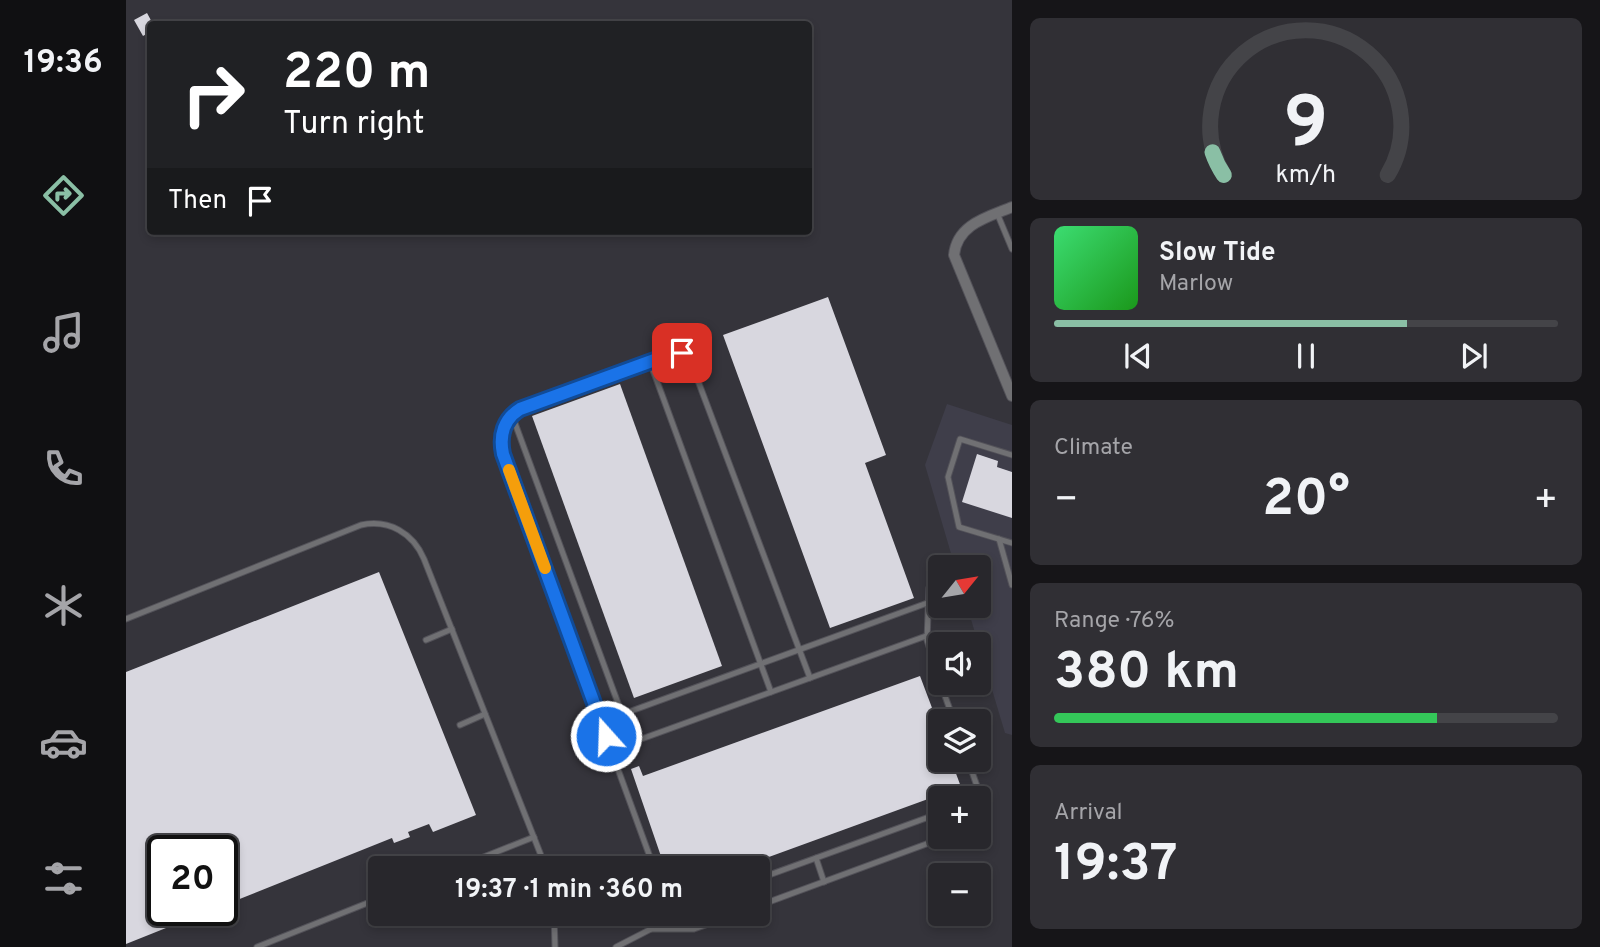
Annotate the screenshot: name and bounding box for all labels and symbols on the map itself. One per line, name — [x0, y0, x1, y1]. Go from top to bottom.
pin — [652, 323, 712, 383]
north arrow — [928, 555, 990, 618]
position arrow — [569, 699, 643, 773]
speed limit sign: 20 — [147, 835, 238, 926]

